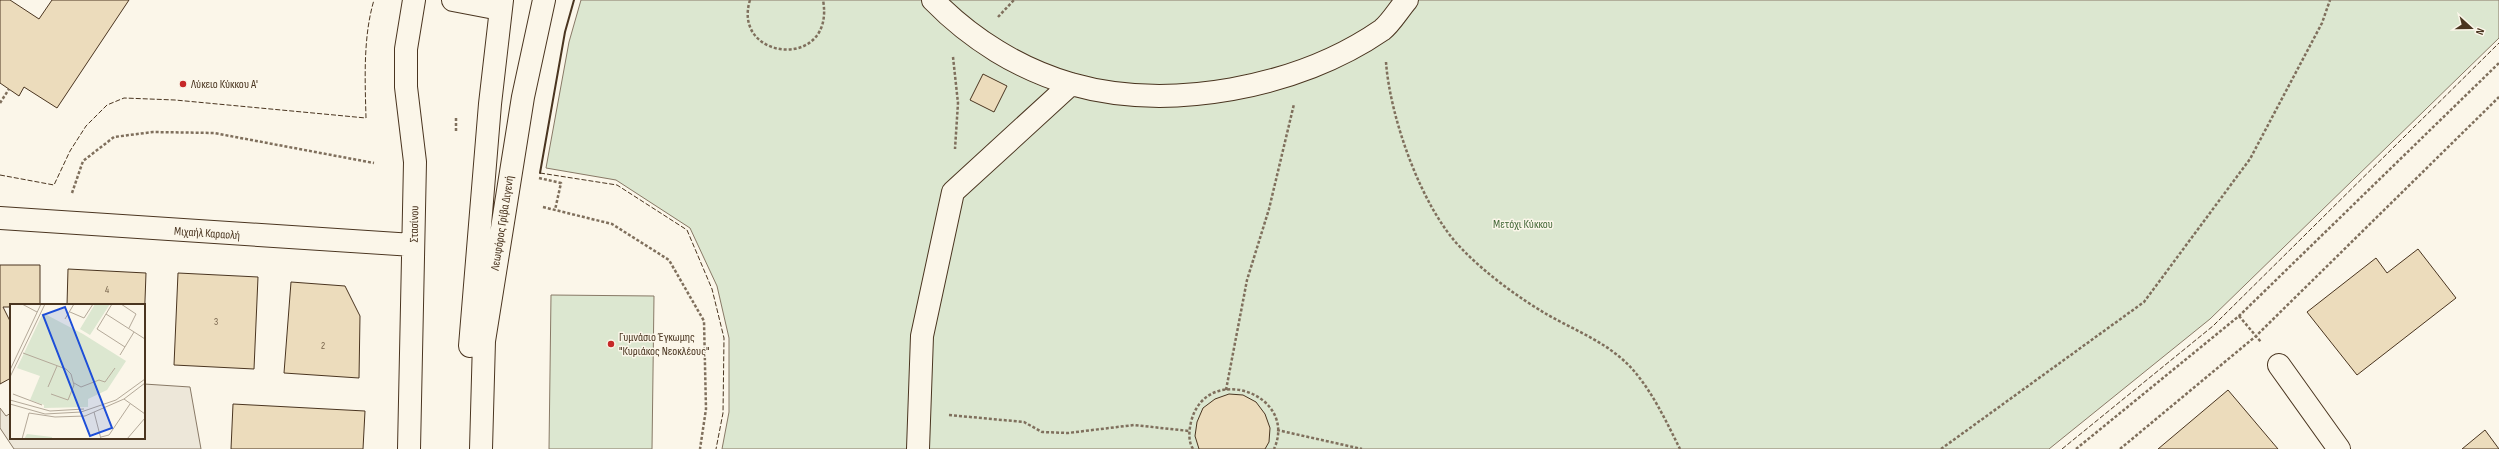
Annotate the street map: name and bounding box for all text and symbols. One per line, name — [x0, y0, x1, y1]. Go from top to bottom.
north arrow — [2451, 8, 2491, 48]
text: N — [2473, 26, 2487, 37]
place label: Λύκειο Κύκκου Α' — [190, 77, 258, 92]
marker: Λύκειο Κύκκου Α' — [178, 79, 188, 89]
street label: Λεωφόρος Γρίβα Διγενή — [487, 175, 517, 273]
street label: Στασίνου — [407, 205, 422, 243]
park label: Μετόχι Κύκκου — [1493, 217, 1553, 232]
street label: Μιχαήλ Καραολή — [173, 224, 240, 243]
house number: 4 — [105, 284, 109, 296]
inset map — [10, 304, 145, 439]
house number: 3 — [214, 316, 218, 328]
place label: Γυμνάσιο Έγκωμης "Κυριάκος Νεοκλέους" — [619, 330, 709, 359]
marker: Γυμνάσιο Έγκωμης "Κυριάκος Νεοκλέους" — [606, 339, 616, 349]
house number: 2 — [321, 340, 325, 352]

